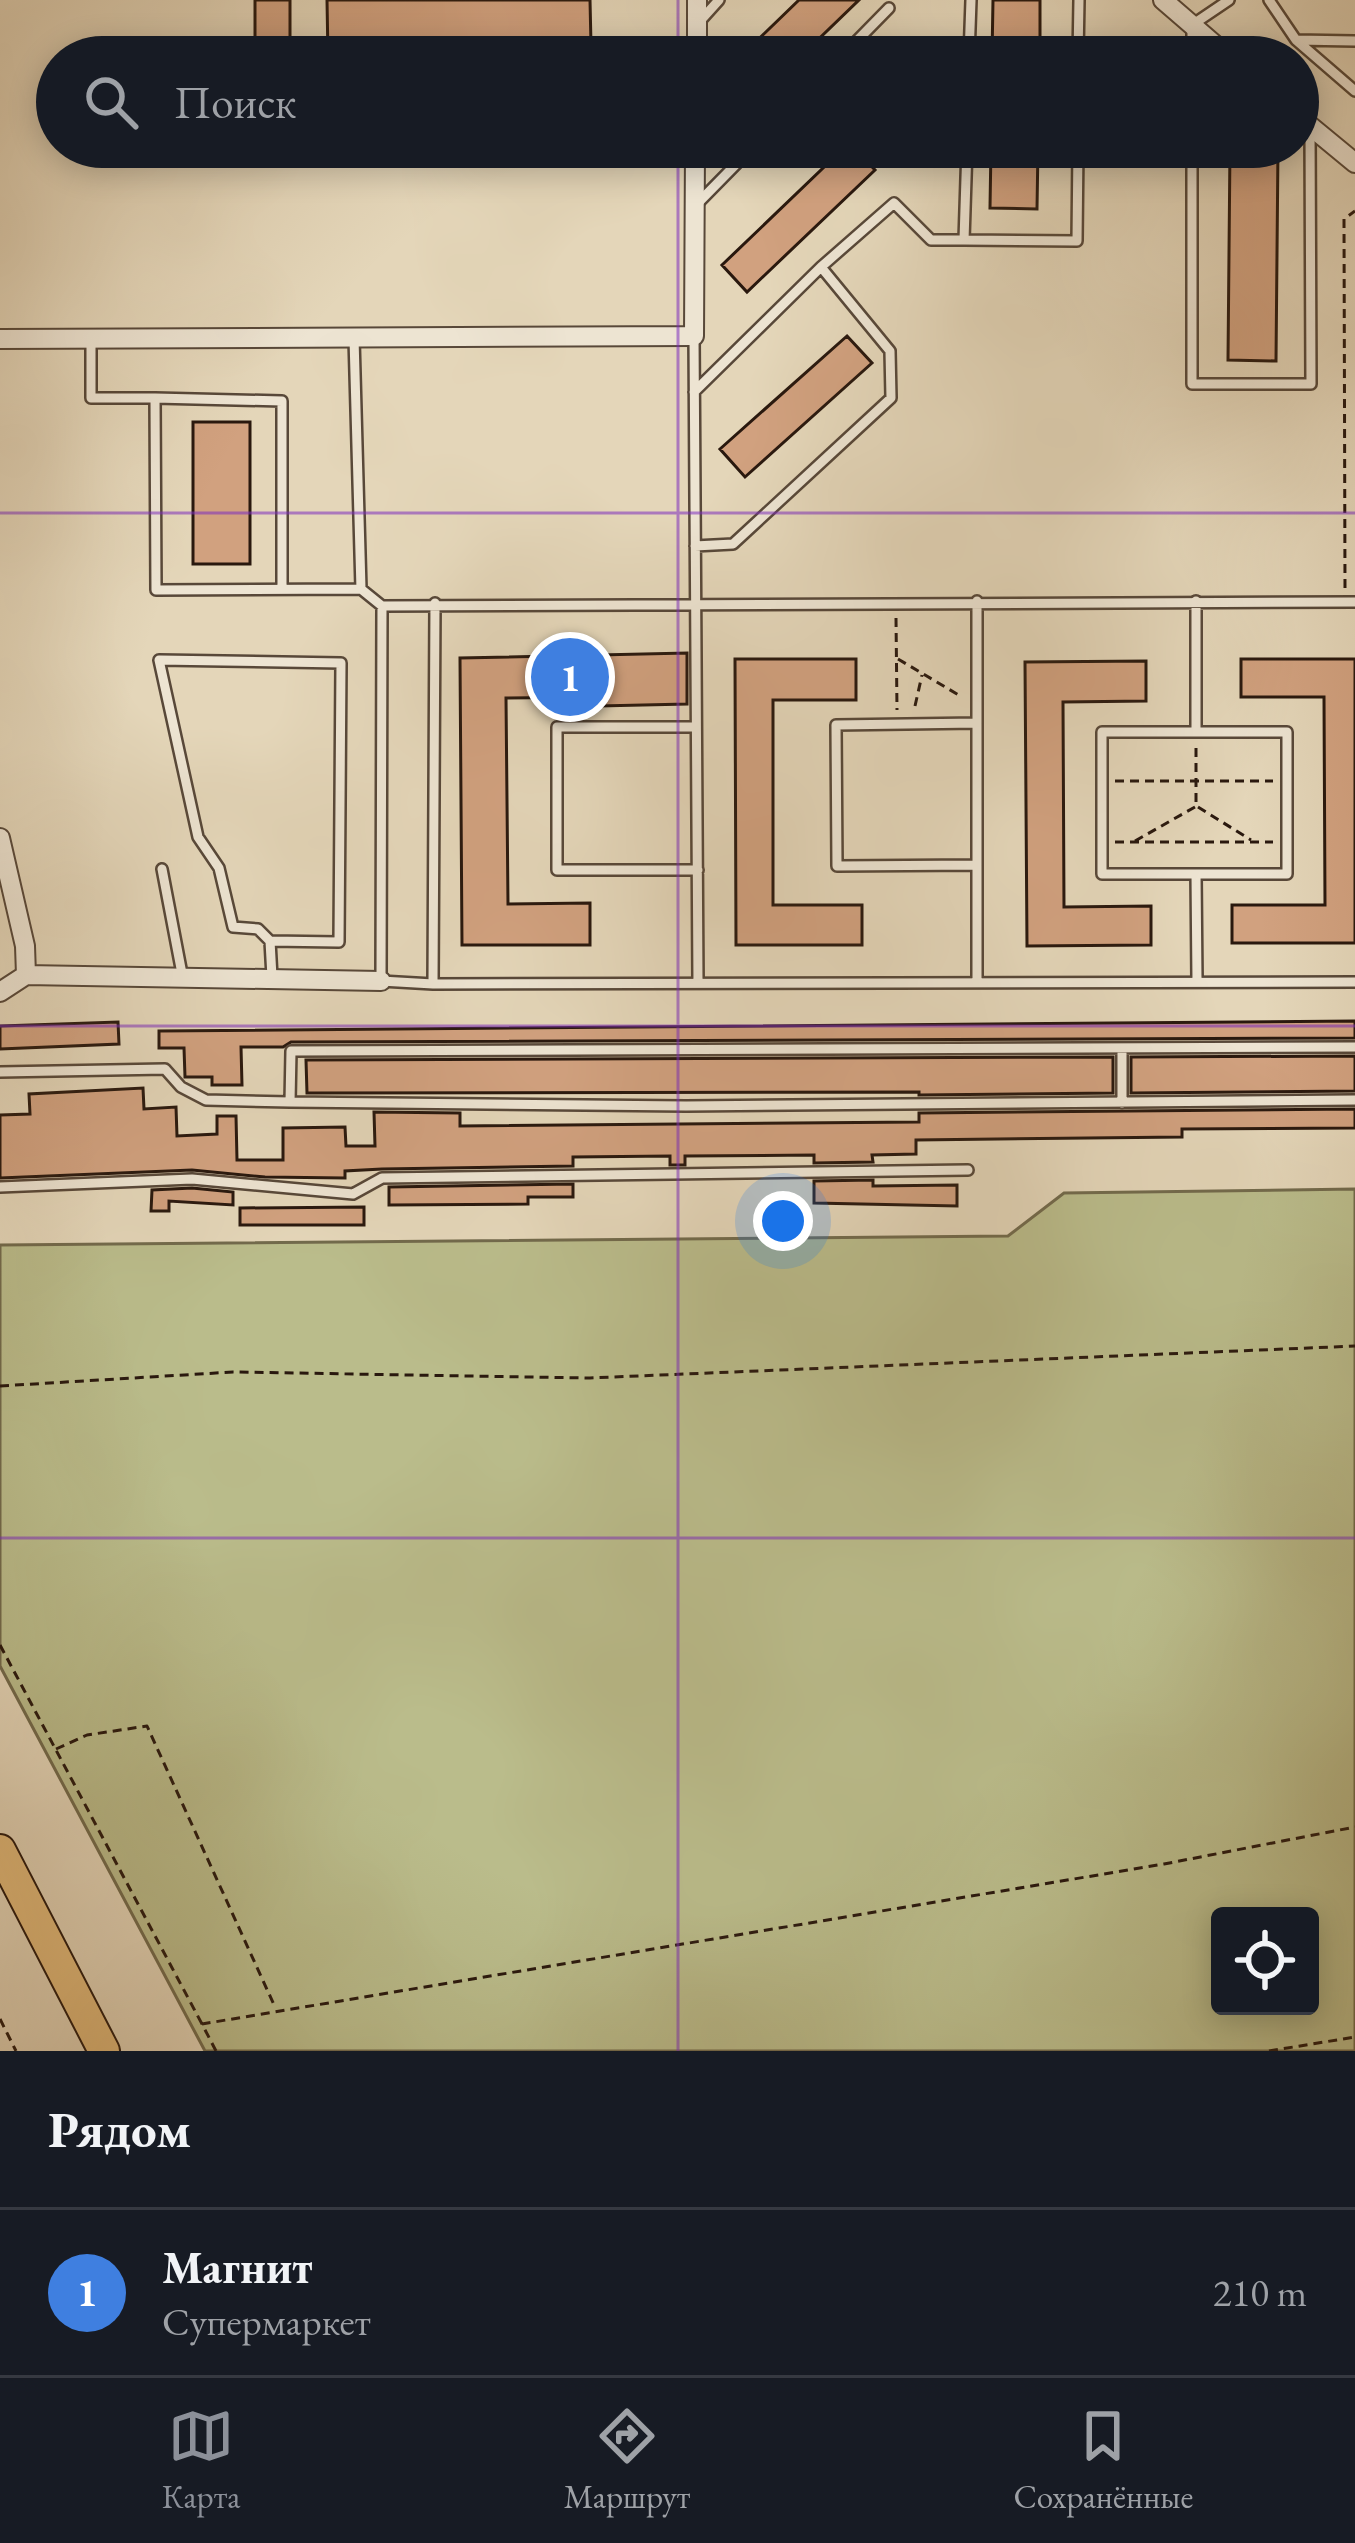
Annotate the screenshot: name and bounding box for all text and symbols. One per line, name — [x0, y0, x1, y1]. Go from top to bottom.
search box — [36, 36, 1319, 168]
icon: search — [78, 69, 144, 135]
text: Поиск — [174, 73, 296, 131]
pin: 1 — [531, 632, 609, 722]
your location — [753, 1191, 813, 1251]
map controls — [1211, 1907, 1319, 2015]
button: locate — [1211, 1907, 1319, 2015]
text: Рядом — [48, 2096, 191, 2162]
text: Магнит — [162, 2238, 313, 2296]
text: 1 — [77, 2267, 97, 2318]
text: 210 m — [1213, 2267, 1307, 2318]
text: Супермаркет — [162, 2296, 371, 2347]
tab: Карта — [162, 2403, 240, 2518]
tab: Маршрут — [564, 2403, 690, 2518]
tab: Сохранённые — [1013, 2403, 1193, 2518]

